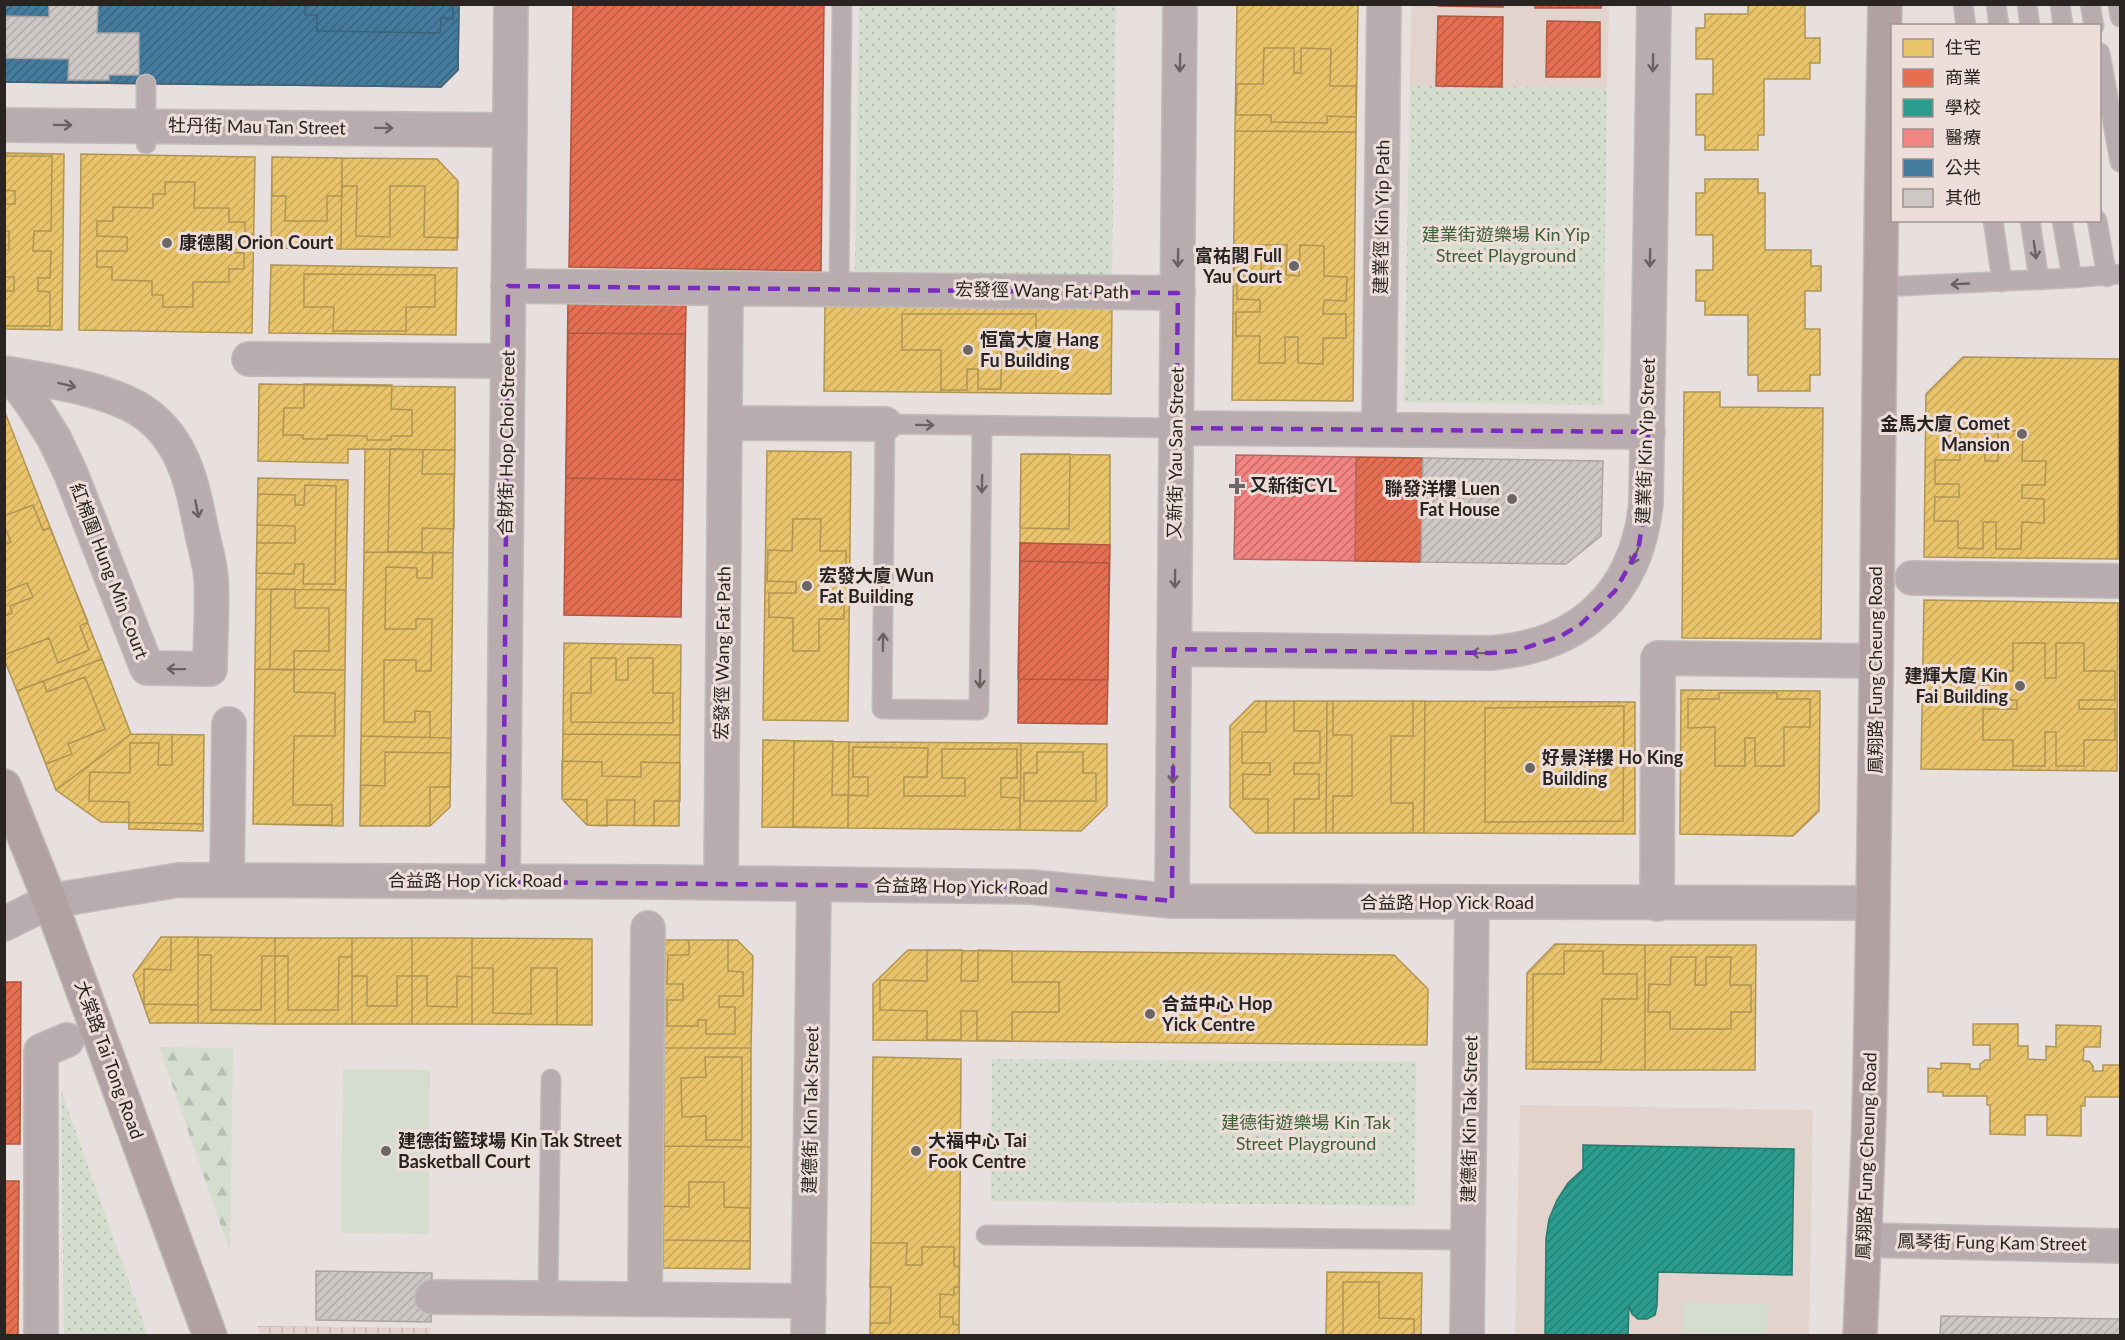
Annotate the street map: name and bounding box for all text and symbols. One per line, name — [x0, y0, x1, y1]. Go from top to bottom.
legend — [1891, 24, 2101, 222]
text: 住宅 — [1945, 36, 1981, 58]
one-way arrow — [1174, 52, 1186, 72]
one-way arrow — [1647, 52, 1659, 72]
text: 商業 — [1945, 66, 1981, 88]
text: 學校 — [1945, 96, 1981, 118]
street label: 牡丹街 Mau Tan Street — [168, 113, 347, 139]
one-way arrow — [52, 120, 72, 131]
one-way arrow — [373, 122, 393, 134]
text: 醫療 — [1945, 126, 1981, 148]
street label: 建業徑 Kin Yip Path — [1369, 139, 1393, 295]
text: 公共 — [1945, 156, 1981, 178]
text: 其他 — [1945, 186, 1981, 208]
park label: 建業街遊樂場 Kin Yip Street Playground — [1422, 223, 1590, 266]
place label: 康德閣 Orion Court — [179, 231, 334, 253]
marker: 康德閣 Orion Court — [160, 236, 174, 250]
one-way arrow — [2029, 240, 2040, 260]
place label: 富祐閣 Full Yau Court — [1195, 244, 1282, 287]
one-way arrow — [1172, 247, 1184, 267]
one-way arrow — [1644, 247, 1656, 267]
marker: 富祐閣 Full Yau Court — [1287, 259, 1301, 273]
street label: 宏發徑 Wang Fat Path — [955, 277, 1129, 303]
one-way arrow — [1950, 278, 1970, 289]
place label: 恒富大廈 Hang Fu Building — [980, 328, 1099, 371]
marker: 恒富大廈 Hang Fu Building — [961, 343, 975, 357]
street label: 合財街 Hop Choi Street — [493, 349, 519, 536]
street label: 建業街 Kin Yip Street — [1631, 357, 1659, 525]
street label: 又新街 Yau San Street — [1163, 366, 1188, 539]
one-way arrow — [57, 380, 76, 392]
place label: 金馬大廈 Comet Mansion — [1880, 412, 2010, 455]
one-way arrow — [915, 419, 935, 431]
marker: 金馬大廈 Comet Mansion — [2015, 427, 2029, 441]
one-way arrow — [976, 474, 988, 494]
place label: 又新街CYL — [1250, 474, 1338, 496]
marker: 又新街CYL — [1228, 477, 1246, 495]
place label: 聯發洋樓 Luen Fat House — [1385, 477, 1500, 520]
street label: 紅棉圍 Hung Min Court — [66, 479, 154, 662]
marker: 聯發洋樓 Luen Fat House — [1505, 492, 1519, 506]
one-way arrow — [192, 498, 203, 518]
one-way arrow — [1629, 547, 1640, 565]
place label: 宏發大廈 Wun Fat Building — [819, 564, 934, 607]
street label: 宏發徑 Wang Fat Path — [709, 566, 735, 740]
street label: 鳳翔路 Fung Cheung Road — [1864, 566, 1886, 774]
one-way arrow — [1169, 568, 1181, 588]
marker: 宏發大廈 Wun Fat Building — [800, 579, 814, 593]
one-way arrow — [877, 633, 889, 653]
one-way arrow — [1470, 647, 1490, 659]
one-way arrow — [167, 663, 187, 674]
place label: 建輝大廈 Kin Fai Building — [1905, 664, 2008, 707]
one-way arrow — [974, 669, 985, 689]
marker: 建輝大廈 Kin Fai Building — [2013, 679, 2027, 693]
place label: 好景洋樓 Ho King Building — [1542, 746, 1684, 789]
marker: 好景洋樓 Ho King Building — [1523, 761, 1537, 775]
one-way arrow — [1167, 763, 1179, 783]
street label: 合益路 Hop Yick Road — [388, 869, 562, 891]
street label: 合益路 Hop Yick Road — [874, 873, 1048, 899]
street label: 合益路 Hop Yick Road — [1360, 891, 1534, 913]
street label: 大棠路 Tai Tong Road — [71, 977, 149, 1142]
place label: 合益中心 Hop Yick Centre — [1161, 992, 1273, 1035]
marker: 合益中心 Hop Yick Centre — [1143, 1007, 1157, 1021]
street label: 建德街 Kin Tak Street — [798, 1025, 822, 1194]
street label: 建德街 Kin Tak Street — [1457, 1034, 1481, 1203]
street label: 鳳翔路 Fung Cheung Road — [1851, 1052, 1881, 1260]
park label: 建德街遊樂場 Kin Tak Street Playground — [1221, 1111, 1392, 1154]
place label: 建德街籃球場 Kin Tak Street Basketball Court — [398, 1129, 622, 1172]
place label: 大福中心 Tai Fook Centre — [928, 1129, 1027, 1172]
marker: 建德街籃球場 Kin Tak Street Basketball Court — [379, 1144, 393, 1158]
marker: 大福中心 Tai Fook Centre — [909, 1144, 923, 1158]
street label: 鳳琴街 Fung Kam Street — [1897, 1229, 2088, 1255]

